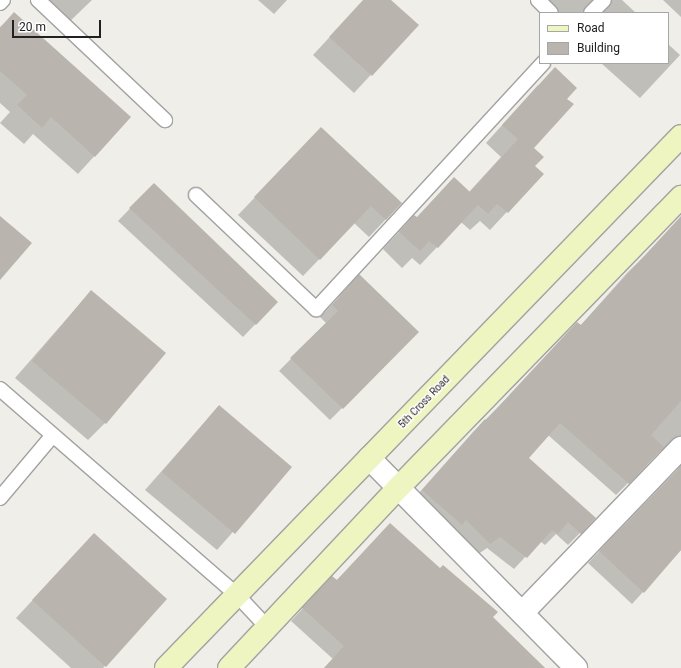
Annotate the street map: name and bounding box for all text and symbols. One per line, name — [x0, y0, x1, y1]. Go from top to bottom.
scale bar — [14, 12, 103, 38]
legend — [539, 12, 669, 64]
text: 20 m — [19, 20, 46, 34]
text: Road — [577, 21, 605, 35]
text: Building — [577, 41, 620, 55]
street label: 5th Cross Road — [396, 373, 452, 431]

